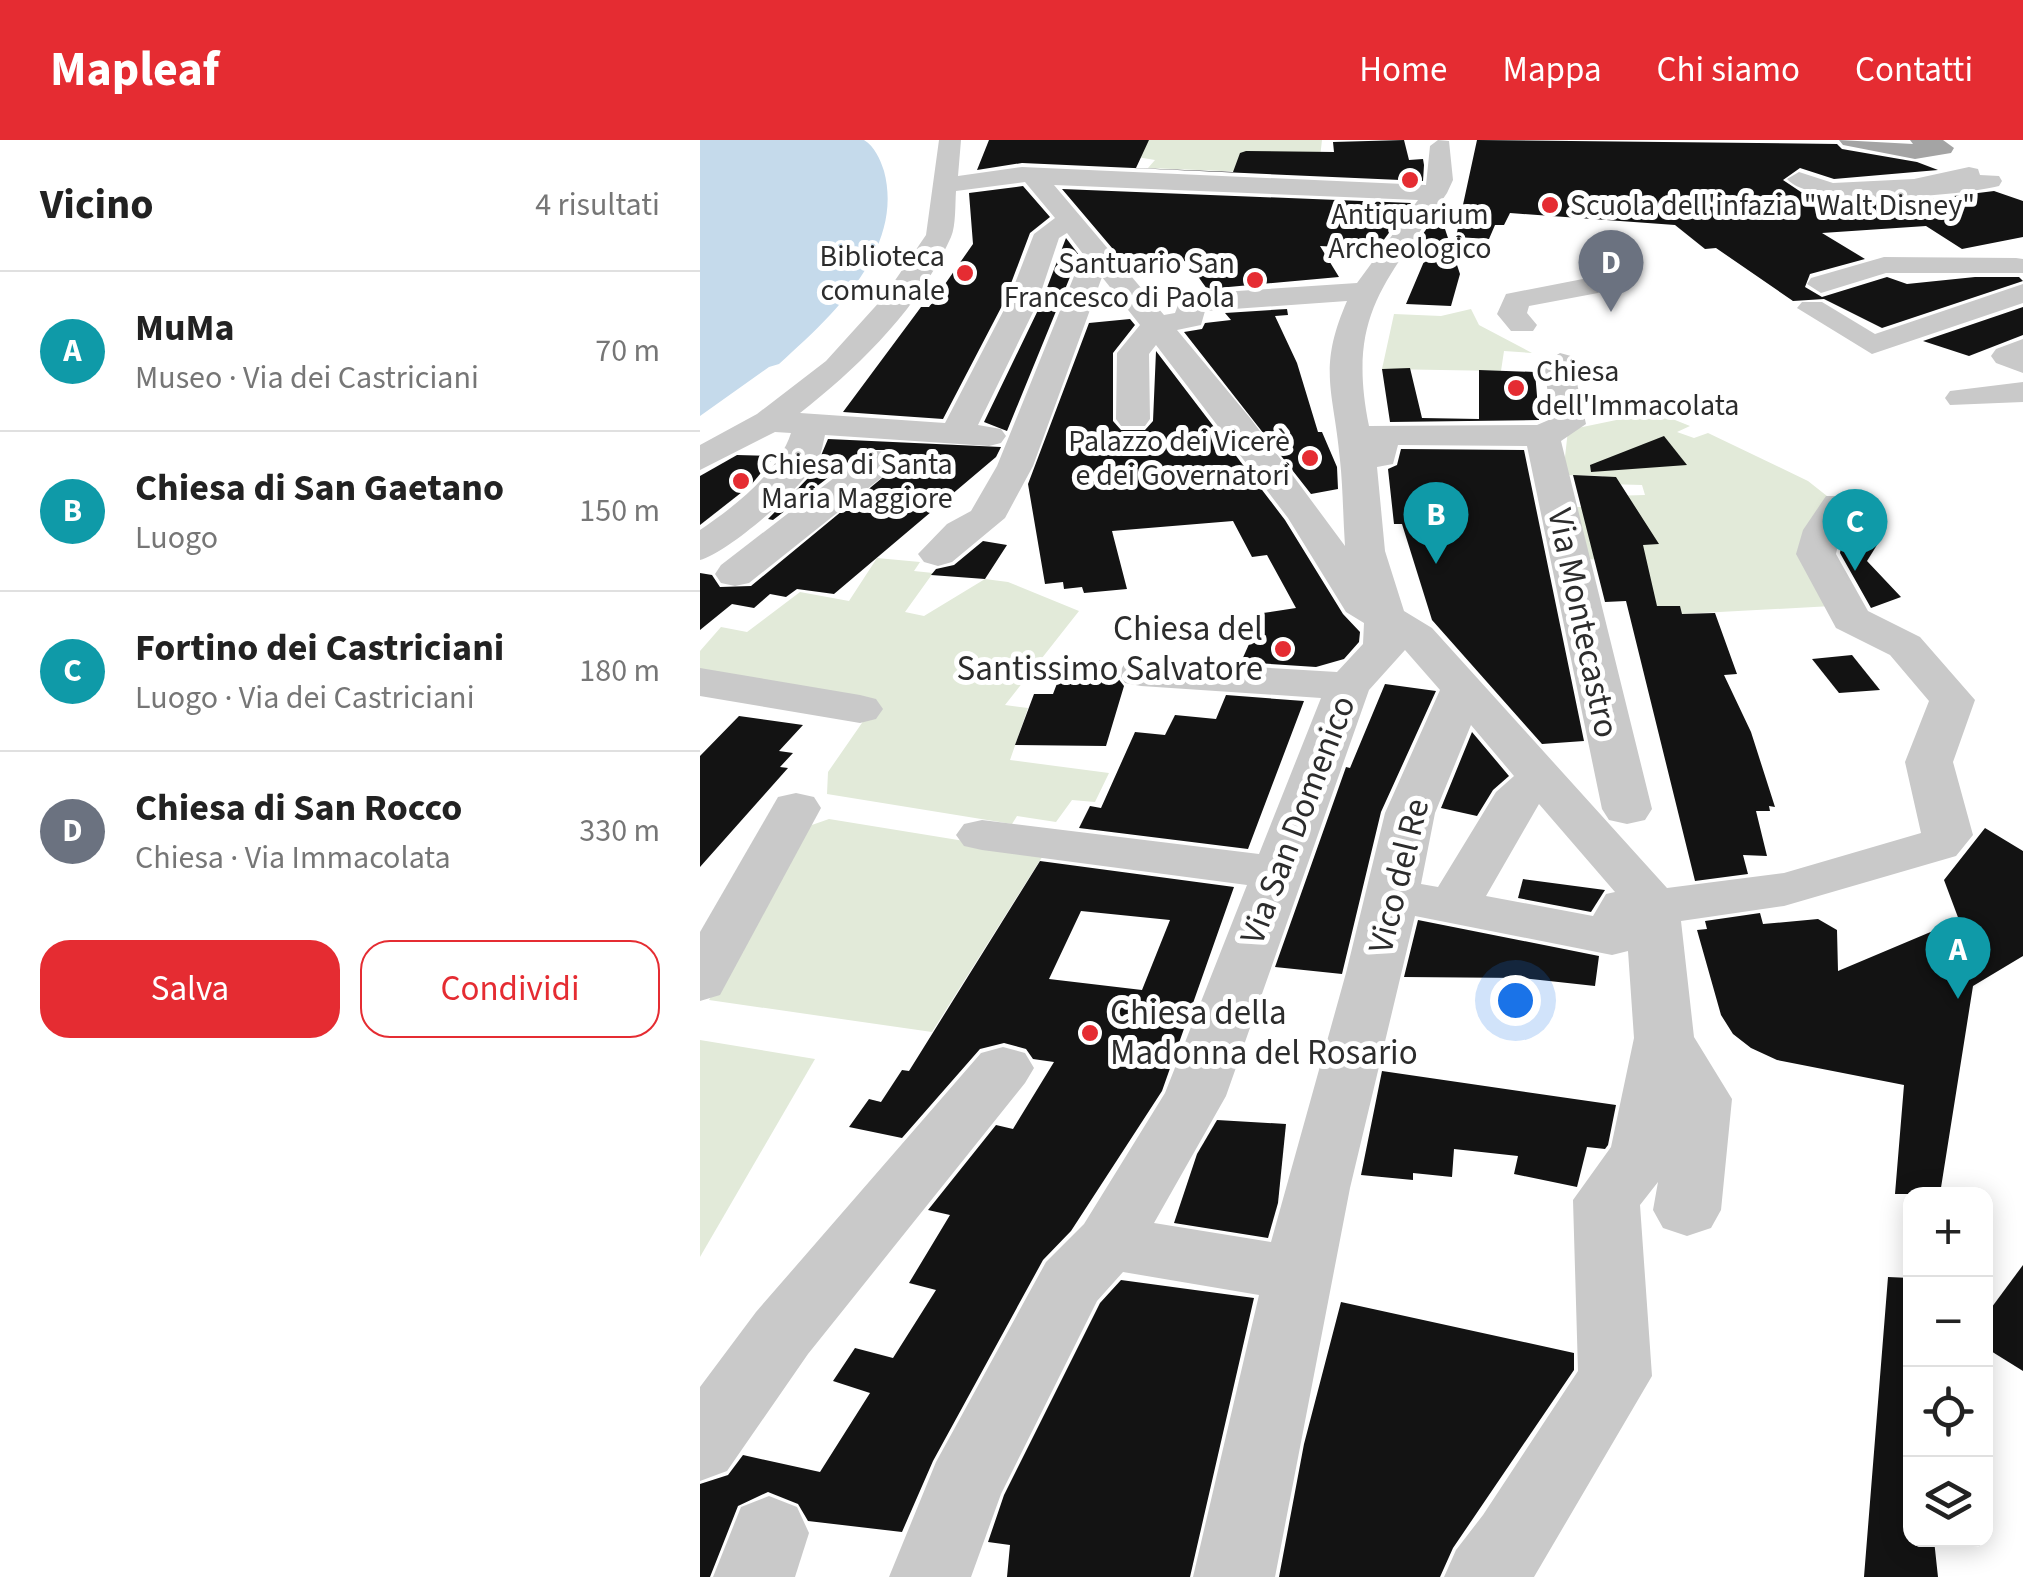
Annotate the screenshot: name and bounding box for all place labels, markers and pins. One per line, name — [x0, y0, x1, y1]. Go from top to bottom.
marker: Antiquarium Archeologico — [1399, 169, 1421, 191]
place label: Scuola dell'infazia "Walt Disney" — [1570, 184, 1975, 227]
place label: Antiquarium Archeologico — [1328, 193, 1492, 270]
marker: Scuola dell'infazia "Walt Disney" — [1539, 194, 1561, 216]
pin: D — [1578, 230, 1644, 312]
place label: Biblioteca comunale — [820, 235, 945, 312]
place label: Santuario San Francesco di Paola — [1004, 242, 1235, 319]
marker: Biblioteca comunale — [954, 262, 976, 284]
marker: Santuario San Francesco di Paola — [1244, 269, 1266, 291]
place label: Chiesa dell'Immacolata — [1536, 350, 1739, 427]
marker: Chiesa dell'Immacolata — [1505, 377, 1527, 399]
place label: Palazzo dei Vicerè e dei Governatori — [1068, 420, 1290, 497]
place label: Chiesa di Santa Maria Maggiore — [761, 443, 953, 520]
marker: Palazzo dei Vicerè e dei Governatori — [1299, 447, 1321, 469]
marker: Chiesa di Santa Maria Maggiore — [730, 470, 752, 492]
pin: B — [1404, 482, 1468, 564]
pin: C — [1822, 488, 1888, 571]
place label: Chiesa del Santissimo Salvatore — [957, 604, 1263, 694]
marker: Chiesa del Santissimo Salvatore — [1272, 638, 1294, 660]
pin: A — [1926, 916, 1990, 999]
place label: Chiesa della Madonna del Rosario — [1110, 988, 1418, 1078]
marker: Chiesa della Madonna del Rosario — [1079, 1022, 1101, 1044]

